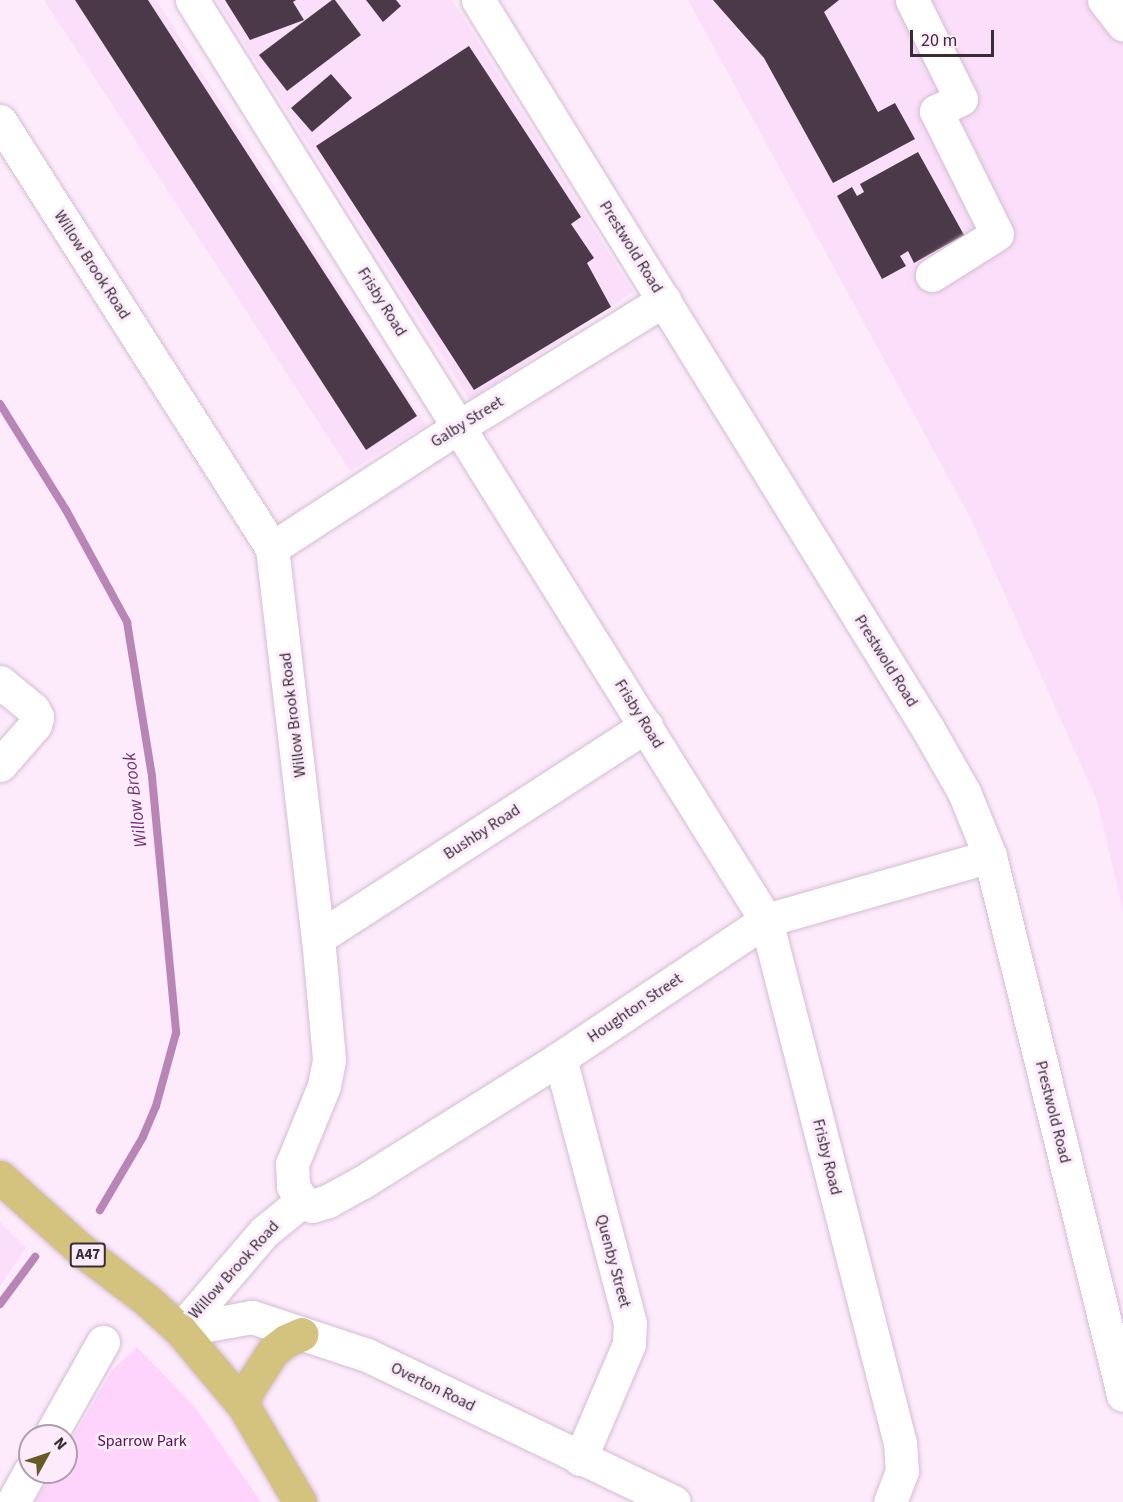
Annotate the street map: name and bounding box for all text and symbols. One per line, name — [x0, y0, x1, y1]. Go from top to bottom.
scale bar — [913, 18, 997, 56]
text: 20 m — [921, 28, 957, 53]
street label: Prestwold Road — [595, 197, 667, 297]
street label: Willow Brook Road — [50, 207, 134, 323]
street label: Frisby Road — [353, 264, 411, 340]
street label: Galby Street — [427, 392, 507, 452]
street label: Prestwold Road — [850, 611, 922, 711]
street label: Willow Brook Road — [276, 652, 310, 778]
street label: Frisby Road — [610, 676, 668, 752]
water label: Willow Brook — [119, 751, 153, 849]
street label: Bushby Road — [440, 800, 524, 864]
street label: Houghton Street — [584, 969, 686, 1047]
street label: Prestwold Road — [1031, 1059, 1075, 1165]
street label: Frisby Road — [808, 1117, 846, 1197]
street label: Quenby Street — [591, 1212, 635, 1310]
street label: Willow Brook Road — [185, 1217, 283, 1323]
road number: A47 — [68, 1243, 107, 1267]
street label: Overton Road — [388, 1358, 478, 1416]
north arrow — [18, 1424, 78, 1484]
park label: Sparrow Park — [97, 1431, 187, 1451]
text: N — [48, 1433, 72, 1455]

